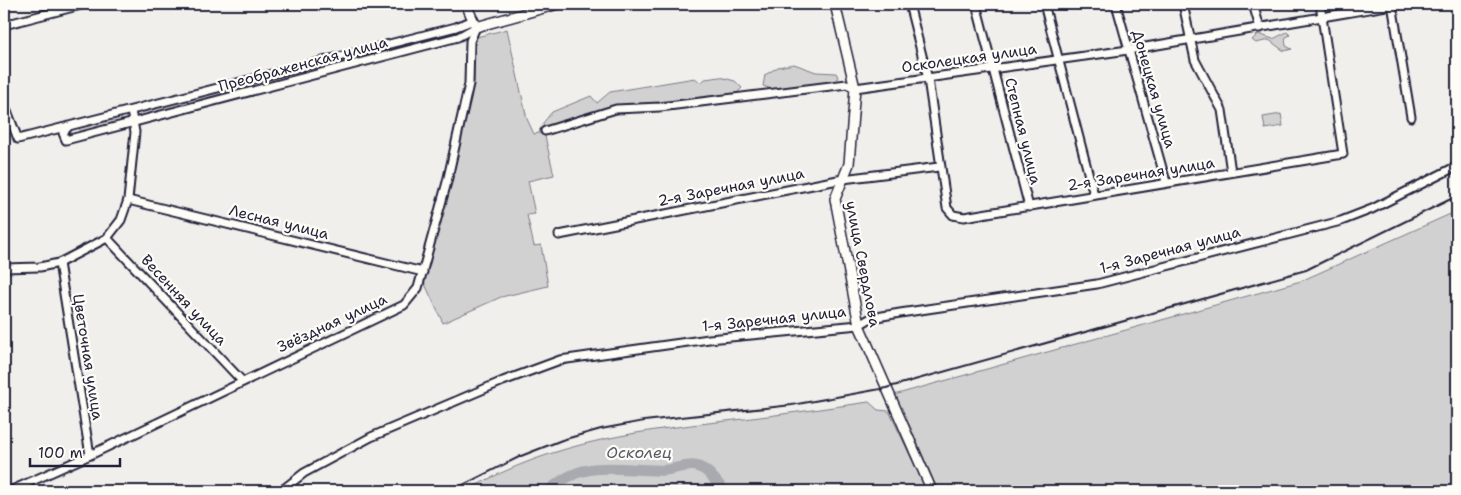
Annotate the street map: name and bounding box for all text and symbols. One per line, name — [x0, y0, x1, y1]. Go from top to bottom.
street label: Донецкая улица — [1128, 28, 1181, 151]
street label: Преображенская улица — [216, 32, 390, 96]
street label: Осколецкая улица — [900, 39, 1038, 77]
street label: Степная улица — [1000, 76, 1046, 187]
street label: 2-я Заречная улица — [1066, 152, 1217, 196]
street label: 2-я Заречная улица — [656, 163, 807, 211]
street label: улица Свердлова — [841, 199, 885, 329]
street label: Лесная улица — [227, 200, 332, 244]
street label: 1-я Заречная улица — [1097, 221, 1243, 278]
street label: Весенняя улица — [137, 250, 232, 350]
street label: Звёздная улица — [274, 289, 391, 357]
street label: Цветочная улица — [68, 292, 108, 422]
street label: 1-я Заречная улица — [701, 301, 848, 337]
scale bar — [30, 435, 120, 467]
water label: Осколец — [606, 442, 672, 463]
text: 100 m — [38, 443, 83, 463]

